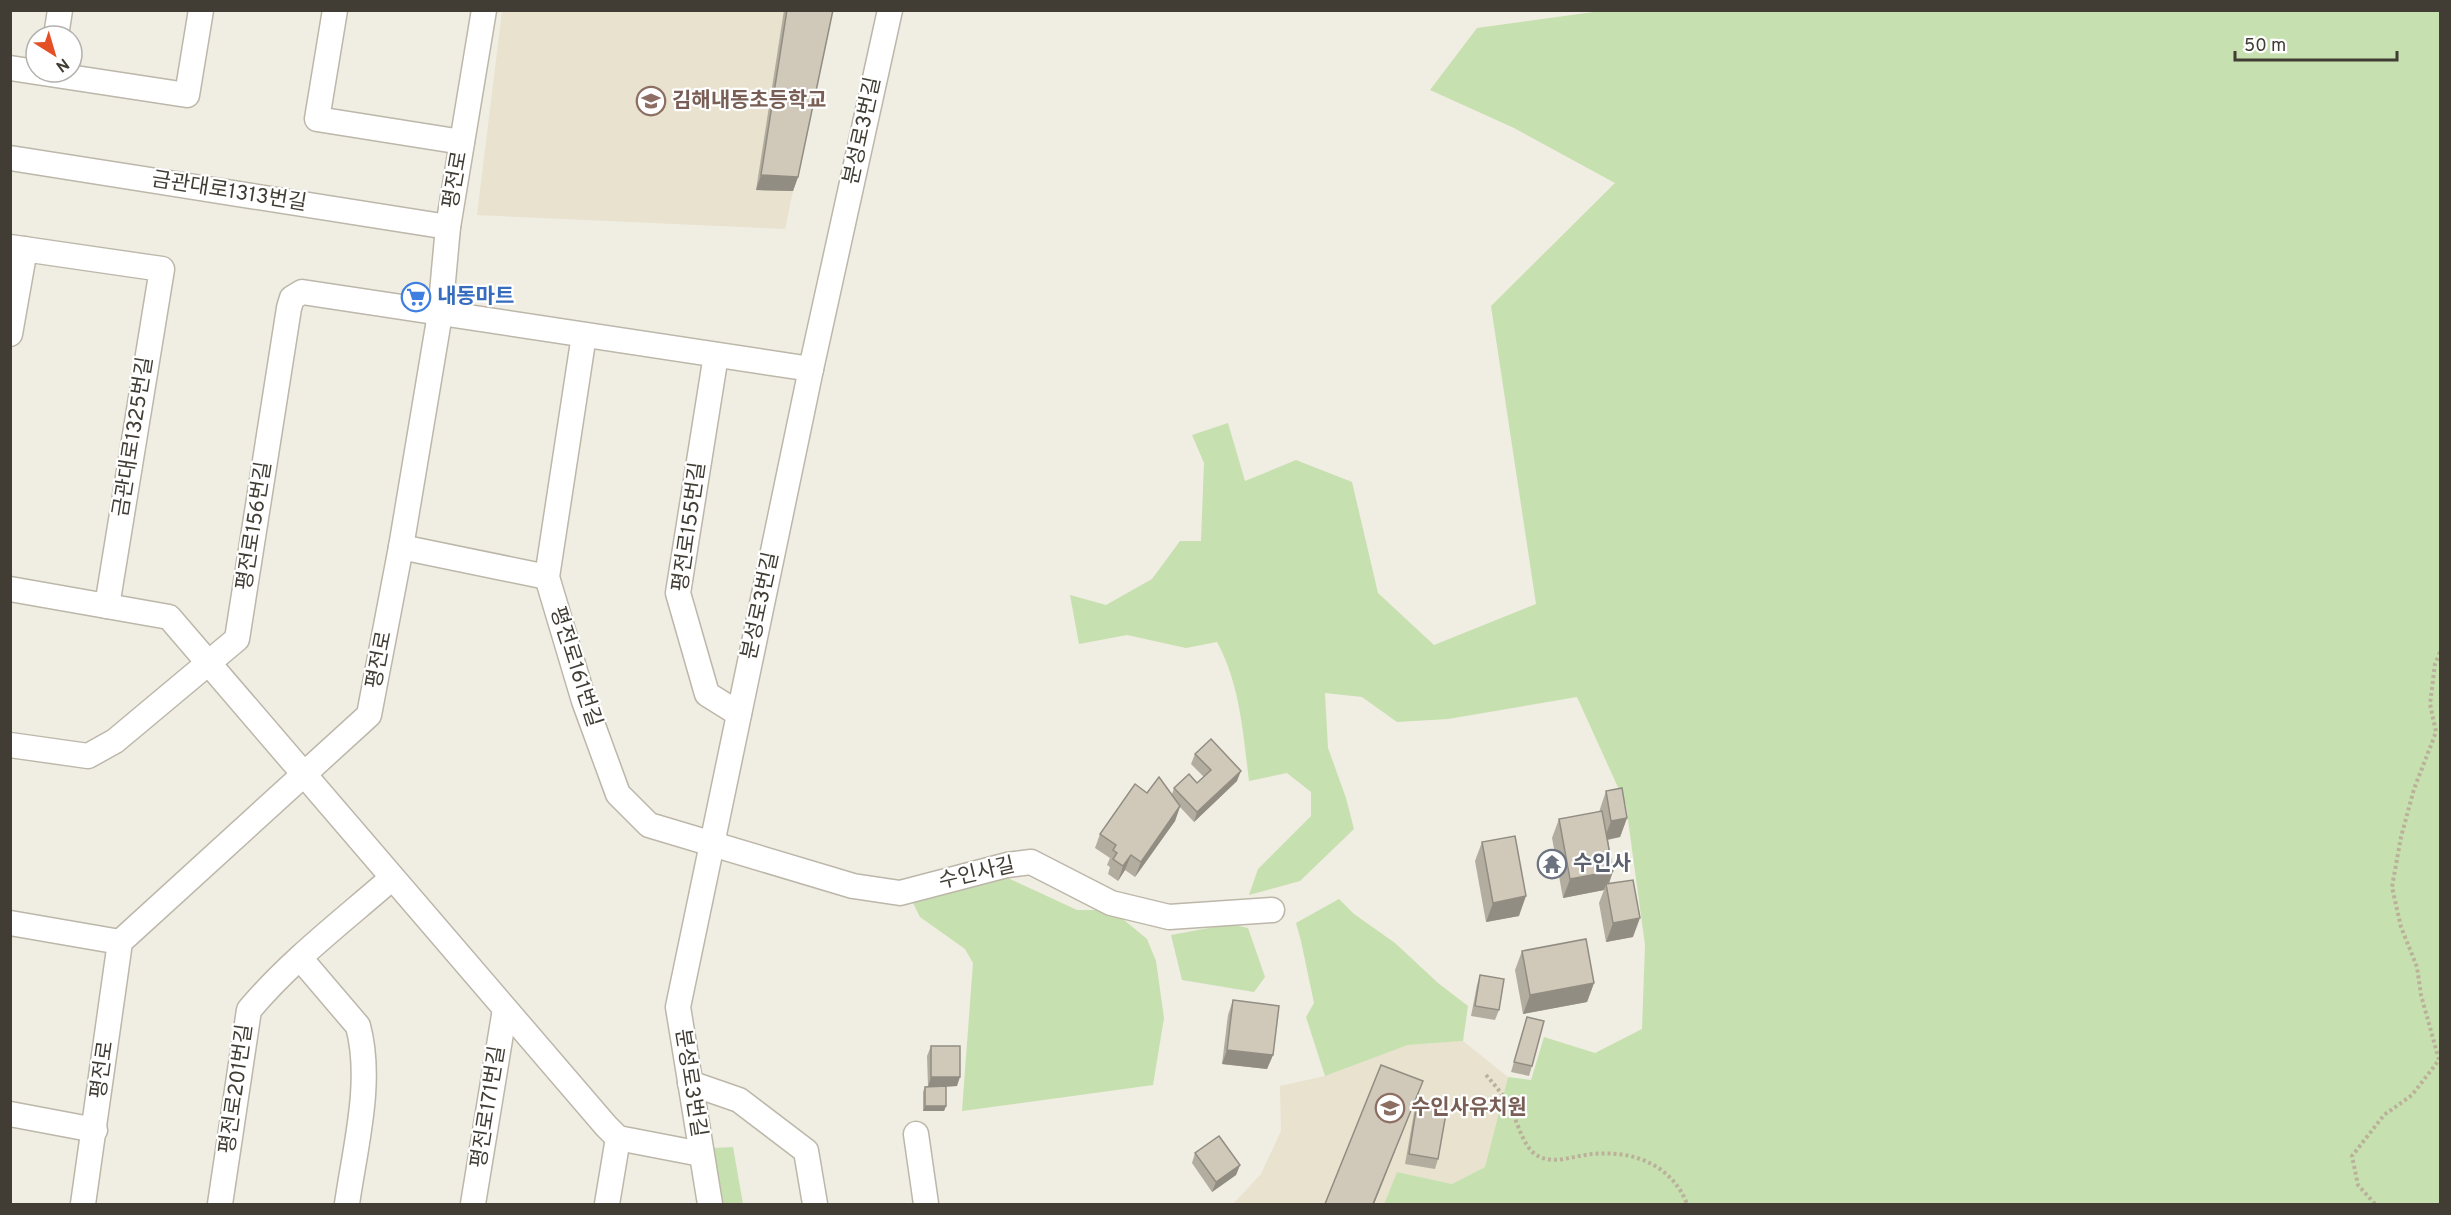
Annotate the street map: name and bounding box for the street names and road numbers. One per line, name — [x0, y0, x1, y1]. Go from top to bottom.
street label: 분성로3번길 — [838, 75, 888, 187]
street label: 평전로 — [438, 149, 474, 211]
street label: 금관대로1313번길 — [149, 166, 309, 218]
street label: 금관대로1325번길 — [108, 355, 160, 519]
street label: 평전로156번길 — [231, 460, 279, 592]
street label: 평전로155번길 — [668, 460, 712, 594]
street label: 분성로3번길 — [736, 550, 786, 662]
street label: 평전로161번길 — [543, 603, 607, 731]
street label: 평전로 — [361, 629, 399, 691]
street label: 수인사길 — [936, 852, 1018, 896]
street label: 평전로201번길 — [215, 1022, 259, 1156]
street label: 분성로3번길 — [668, 1027, 712, 1139]
street label: 평전로 — [86, 1039, 120, 1101]
street label: 평전로171번길 — [466, 1044, 512, 1170]

